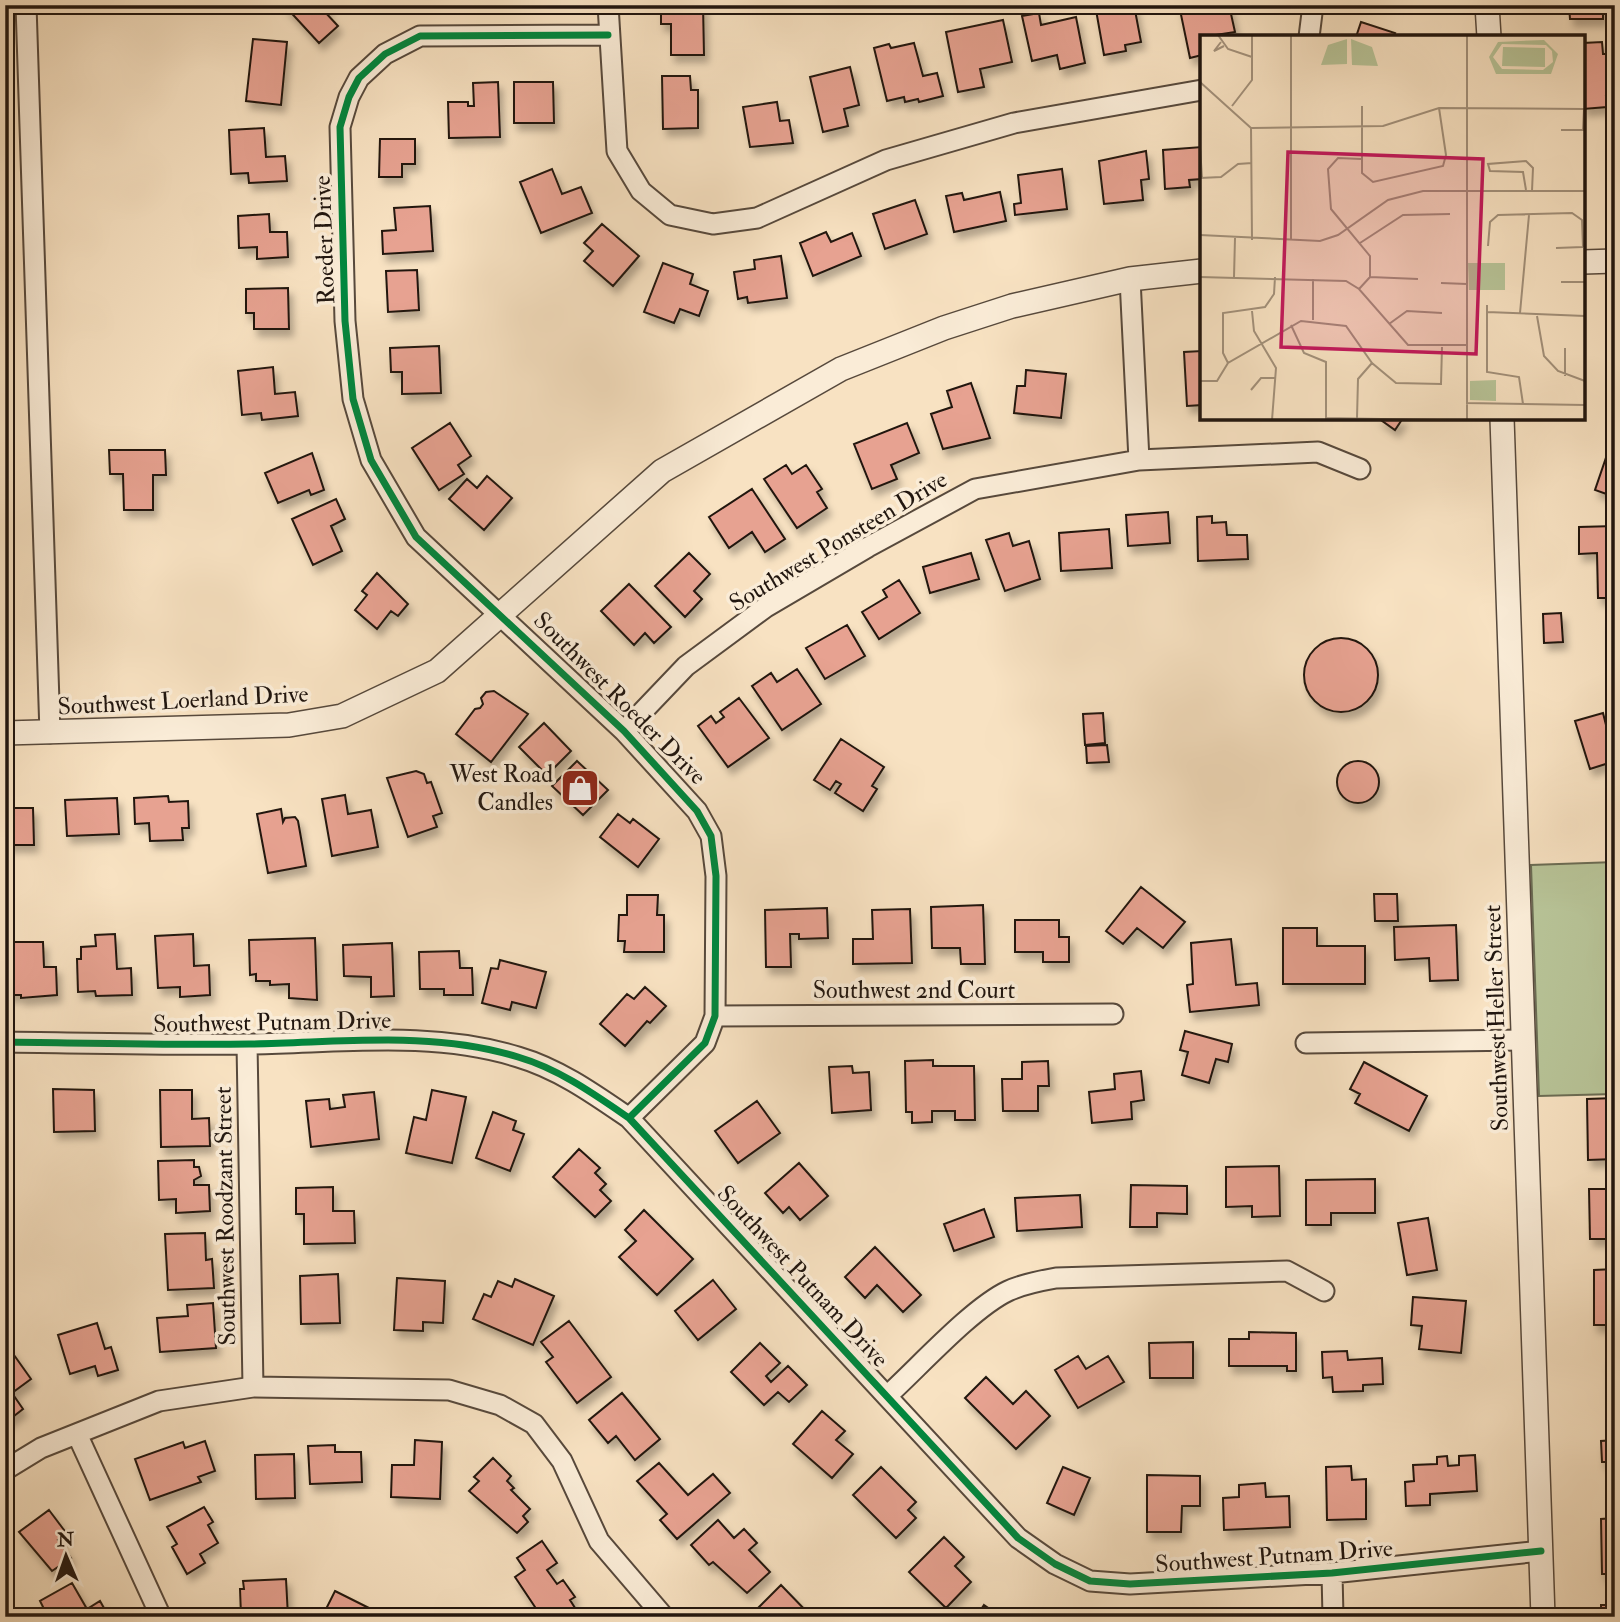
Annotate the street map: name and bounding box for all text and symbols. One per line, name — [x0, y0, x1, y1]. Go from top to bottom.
inset map — [1200, 35, 1585, 420]
street label: Roeder Drive — [307, 175, 342, 305]
street label: Southwest Ponsteen Drive — [724, 464, 953, 619]
street label: Southwest Roeder Drive — [527, 605, 713, 791]
street label: Southwest Loerland Drive — [57, 678, 309, 723]
place label: West Road Candles — [448, 759, 553, 818]
shop icon: West Road Candles — [559, 767, 601, 809]
street label: Southwest Heller Street — [1477, 904, 1516, 1132]
street label: Southwest 2nd Court — [813, 975, 1016, 1006]
street label: Southwest Putnam Drive — [153, 1005, 391, 1040]
street label: Southwest Roodzant Street — [208, 1086, 243, 1346]
street label: Southwest Putnam Drive — [710, 1179, 895, 1374]
north arrow — [32, 1520, 102, 1590]
text: N — [56, 1528, 75, 1552]
street label: Southwest Putnam Drive — [1154, 1533, 1394, 1580]

